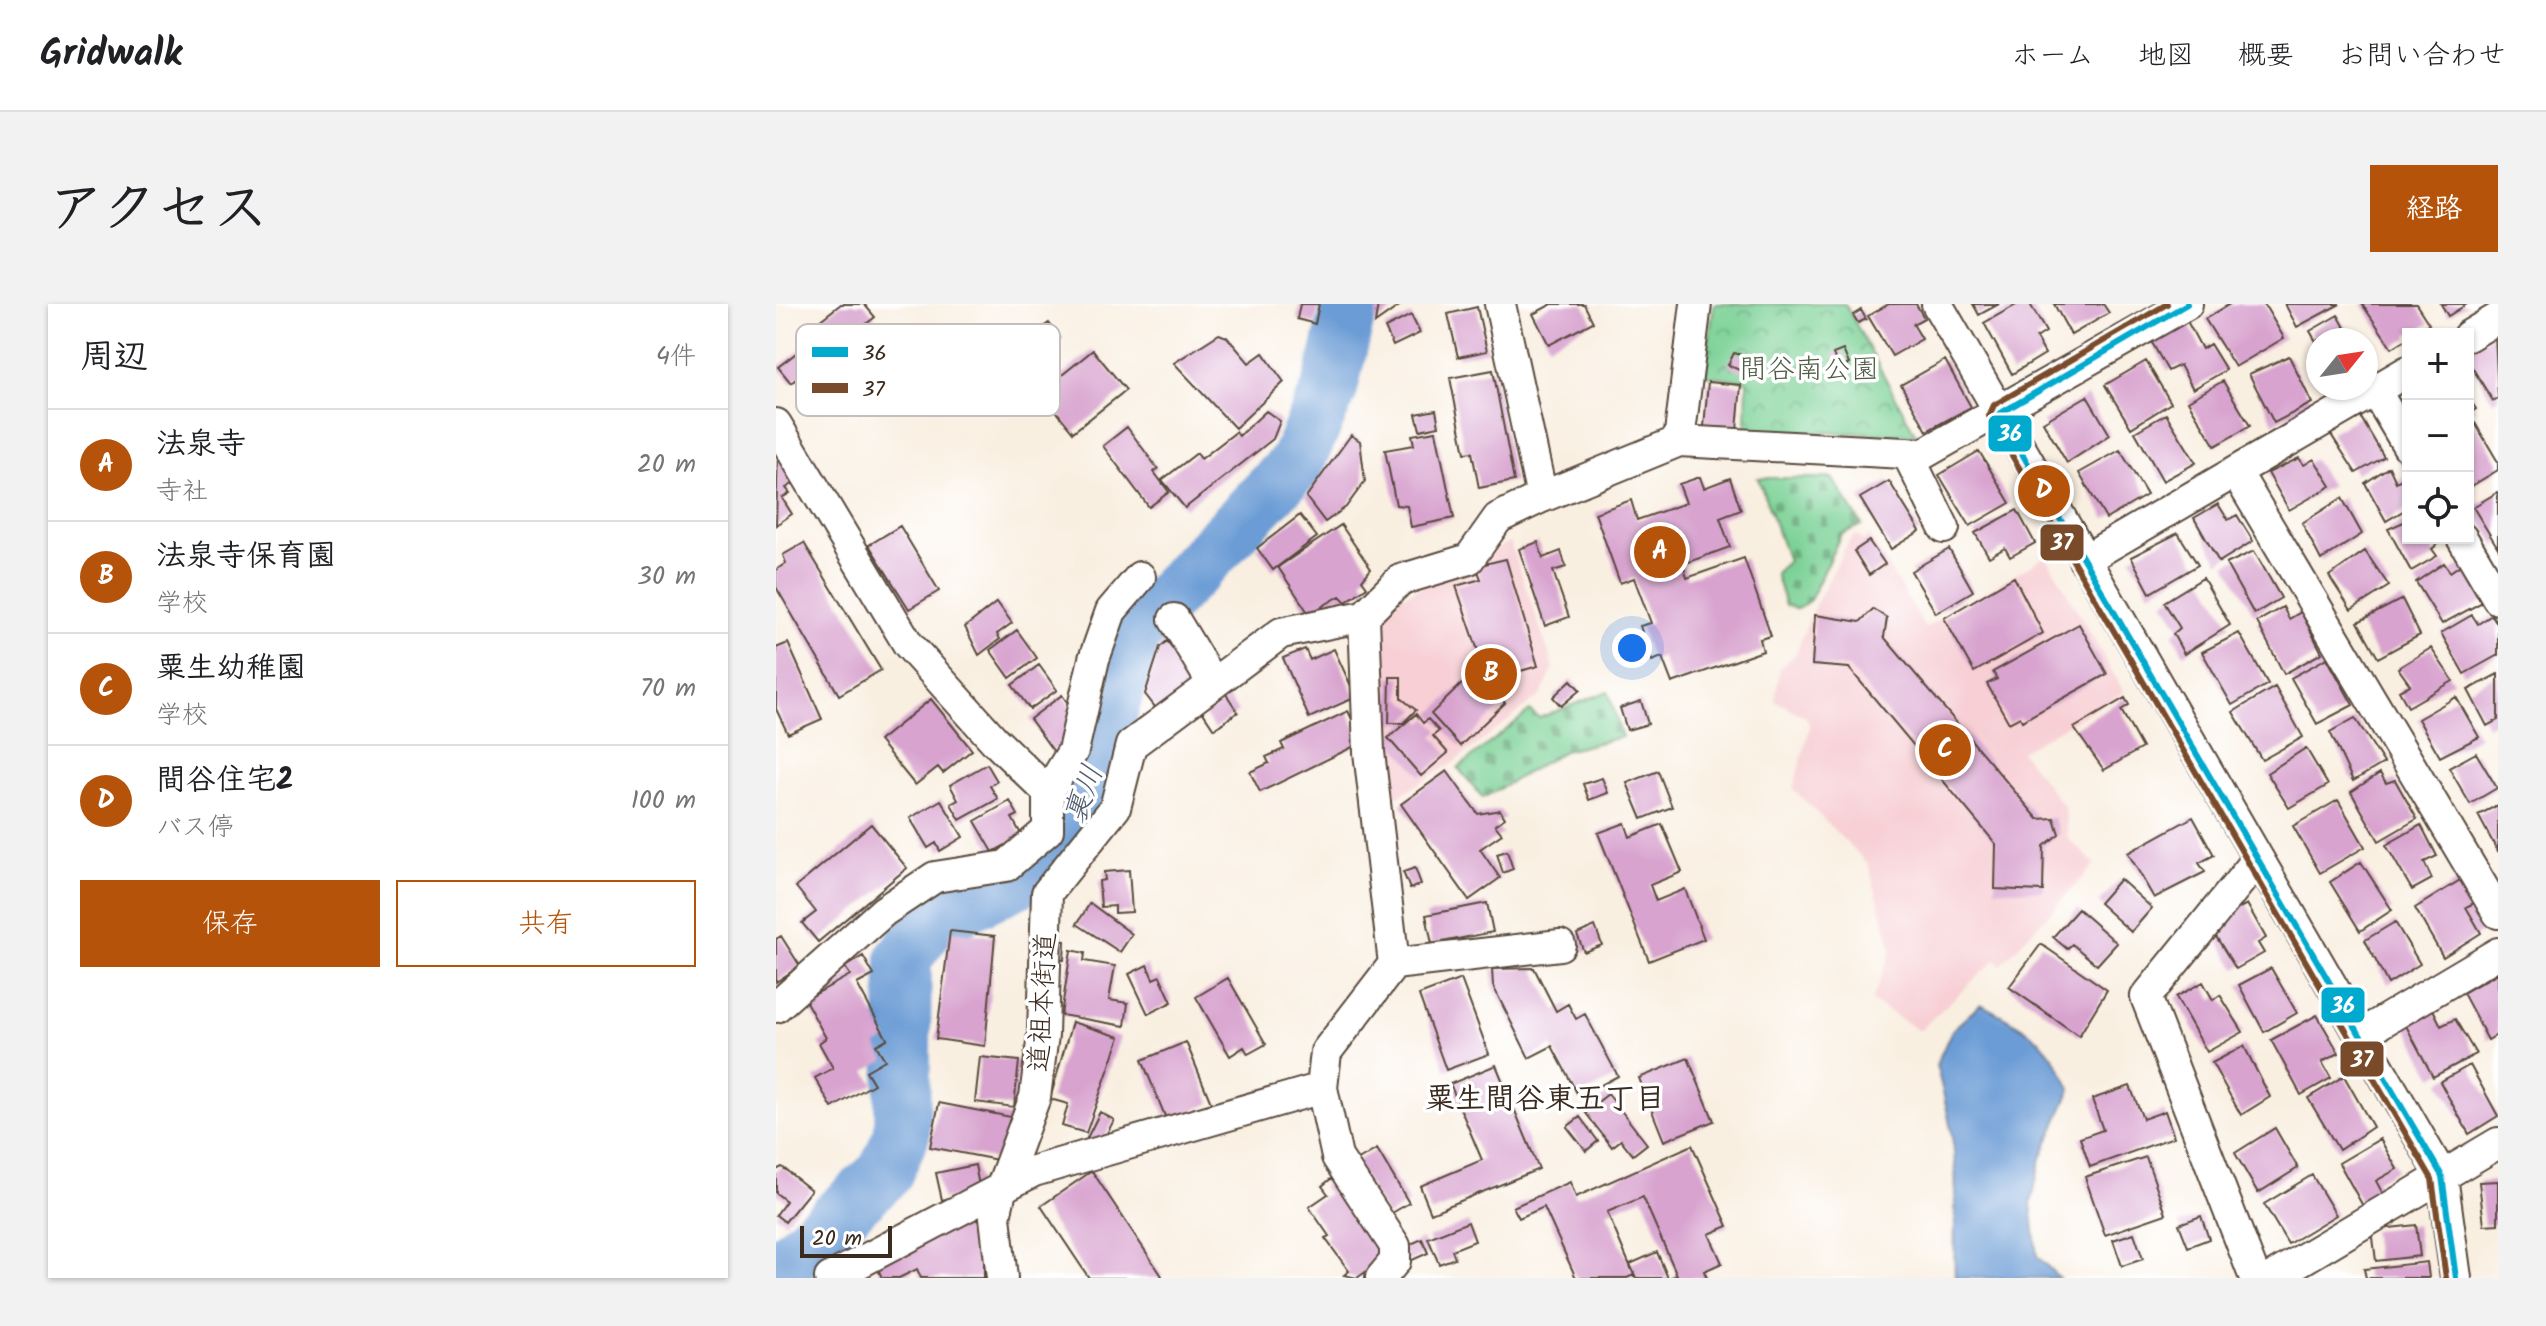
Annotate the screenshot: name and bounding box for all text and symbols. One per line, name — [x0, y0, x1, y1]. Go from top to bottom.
text: Gridwalk — [40, 25, 182, 85]
text: ホーム — [2011, 34, 2094, 79]
text: 地図 — [2138, 34, 2194, 79]
text: 概要 — [2238, 34, 2294, 79]
text: お問い合わせ — [2338, 34, 2506, 79]
button: 経路 — [2370, 165, 2498, 252]
text: アクセス — [48, 166, 269, 256]
legend — [796, 324, 1060, 416]
north arrow — [2306, 328, 2378, 400]
map controls — [2402, 328, 2474, 544]
button: + — [2402, 328, 2474, 400]
text: 周辺 — [80, 331, 148, 385]
text: 4件 — [656, 336, 696, 378]
text: 36 — [862, 337, 887, 372]
park label: 間谷南公園 — [1739, 348, 1879, 393]
text: 37 — [862, 373, 886, 408]
button: − — [2402, 400, 2474, 472]
line badge: 36 — [1987, 414, 2033, 453]
text: 36 — [1997, 418, 2022, 453]
text: 法泉寺 — [156, 421, 246, 469]
text: A — [98, 444, 114, 486]
text: 20 m — [637, 444, 696, 486]
pin: D — [2018, 461, 2070, 521]
text: 寺社 — [156, 471, 208, 513]
button: locate — [2402, 472, 2474, 544]
pin: A — [1634, 522, 1686, 582]
line badge: 37 — [2039, 523, 2085, 562]
text: 37 — [2050, 527, 2074, 562]
text: 法泉寺保育園 — [156, 533, 336, 581]
text: B — [98, 556, 114, 598]
text: 30 m — [637, 556, 696, 598]
text: 学校 — [156, 583, 208, 625]
your location — [1612, 628, 1652, 668]
pin: B — [1465, 644, 1517, 704]
text: 粟生幼稚園 — [156, 645, 306, 693]
text: C — [98, 668, 114, 710]
text: 70 m — [640, 668, 696, 710]
text: 学校 — [156, 695, 208, 737]
pin: C — [1919, 720, 1971, 780]
text: 間谷住宅2 — [156, 757, 294, 805]
water label: 裏川 — [1052, 758, 1118, 831]
text: D — [97, 780, 115, 822]
text: 100 m — [631, 780, 696, 822]
text: バス停 — [156, 807, 234, 849]
button: 保存 — [80, 880, 380, 967]
button: 共有 — [396, 880, 696, 967]
street label: 道祖本街道 — [1017, 931, 1070, 1073]
line badge: 36 — [2320, 986, 2366, 1024]
text: 36 — [2330, 990, 2355, 1025]
line badge: 37 — [2339, 1040, 2385, 1078]
text: 37 — [2350, 1044, 2374, 1079]
district label: 粟生間谷東五丁目 — [1425, 1076, 1665, 1124]
scale bar — [800, 1222, 892, 1258]
text: 20 m — [812, 1222, 862, 1257]

